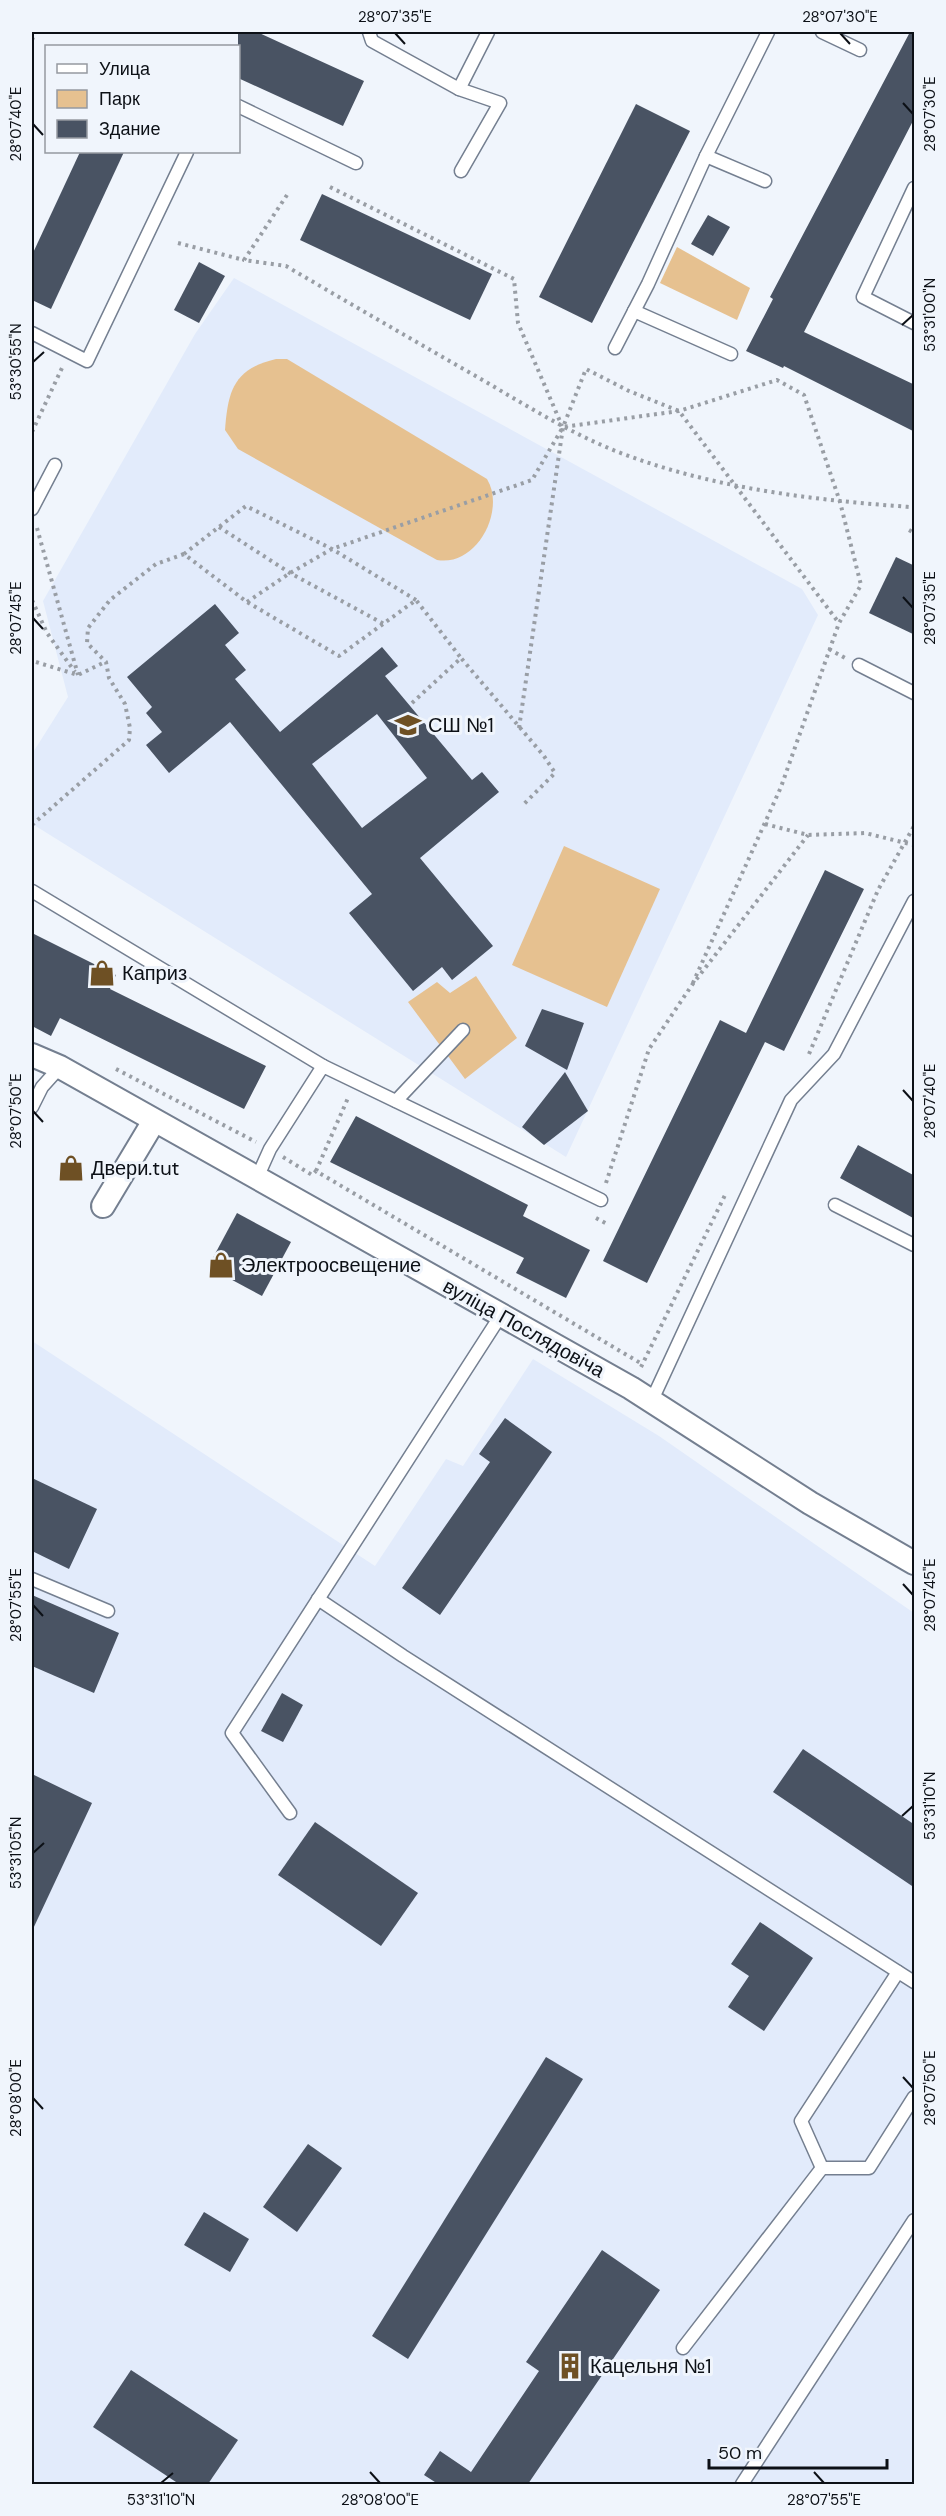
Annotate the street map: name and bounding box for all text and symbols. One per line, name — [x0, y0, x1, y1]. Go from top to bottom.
text: 28°07'35"E — [358, 7, 432, 27]
text: 28°07'30"E — [802, 7, 878, 27]
legend — [45, 45, 240, 153]
text: Улица — [99, 57, 151, 81]
text: 28°07'30"E — [920, 76, 940, 152]
text: 28°07'40"E — [6, 87, 26, 161]
text: Парк — [99, 87, 140, 111]
text: Здание — [99, 117, 160, 141]
text: 53°31'00"N — [920, 278, 940, 352]
text: 53°30'55"N — [6, 324, 26, 401]
text: 28°07'35"E — [920, 571, 940, 645]
text: 28°07'45"E — [6, 581, 26, 655]
school or university icon: СШ №1 — [393, 710, 423, 740]
place label: СШ №1 — [428, 712, 494, 738]
shop icon: Каприз — [87, 958, 117, 988]
place label: Каприз — [122, 960, 187, 986]
text: 28°07'40"E — [920, 1064, 940, 1138]
text: 28°07'50"E — [6, 1073, 26, 1149]
shop icon: Двери.tut — [56, 1153, 86, 1183]
place label: Двери.tut — [91, 1155, 180, 1181]
shop icon: Электроосвещение — [206, 1250, 236, 1280]
place label: Электроосвещение — [241, 1252, 421, 1278]
street label: вуліца Послядовіча — [438, 1273, 610, 1384]
text: 28°07'45"E — [920, 1558, 940, 1632]
text: 28°07'55"E — [6, 1568, 26, 1642]
text: 53°31'10"N — [920, 1772, 940, 1840]
text: 53°31'05"N — [6, 1817, 26, 1889]
text: 28°07'50"E — [920, 2050, 940, 2126]
text: 28°08'00"E — [6, 2059, 26, 2137]
building icon: Кацельня №1 — [555, 2351, 585, 2381]
place label: Кацельня №1 — [590, 2353, 711, 2379]
scale bar — [709, 2432, 888, 2470]
text: 50 m — [718, 2441, 762, 2465]
text: 53°31'10"N — [127, 2490, 195, 2510]
text: 28°08'00"E — [341, 2490, 419, 2510]
text: 28°07'55"E — [787, 2490, 861, 2510]

